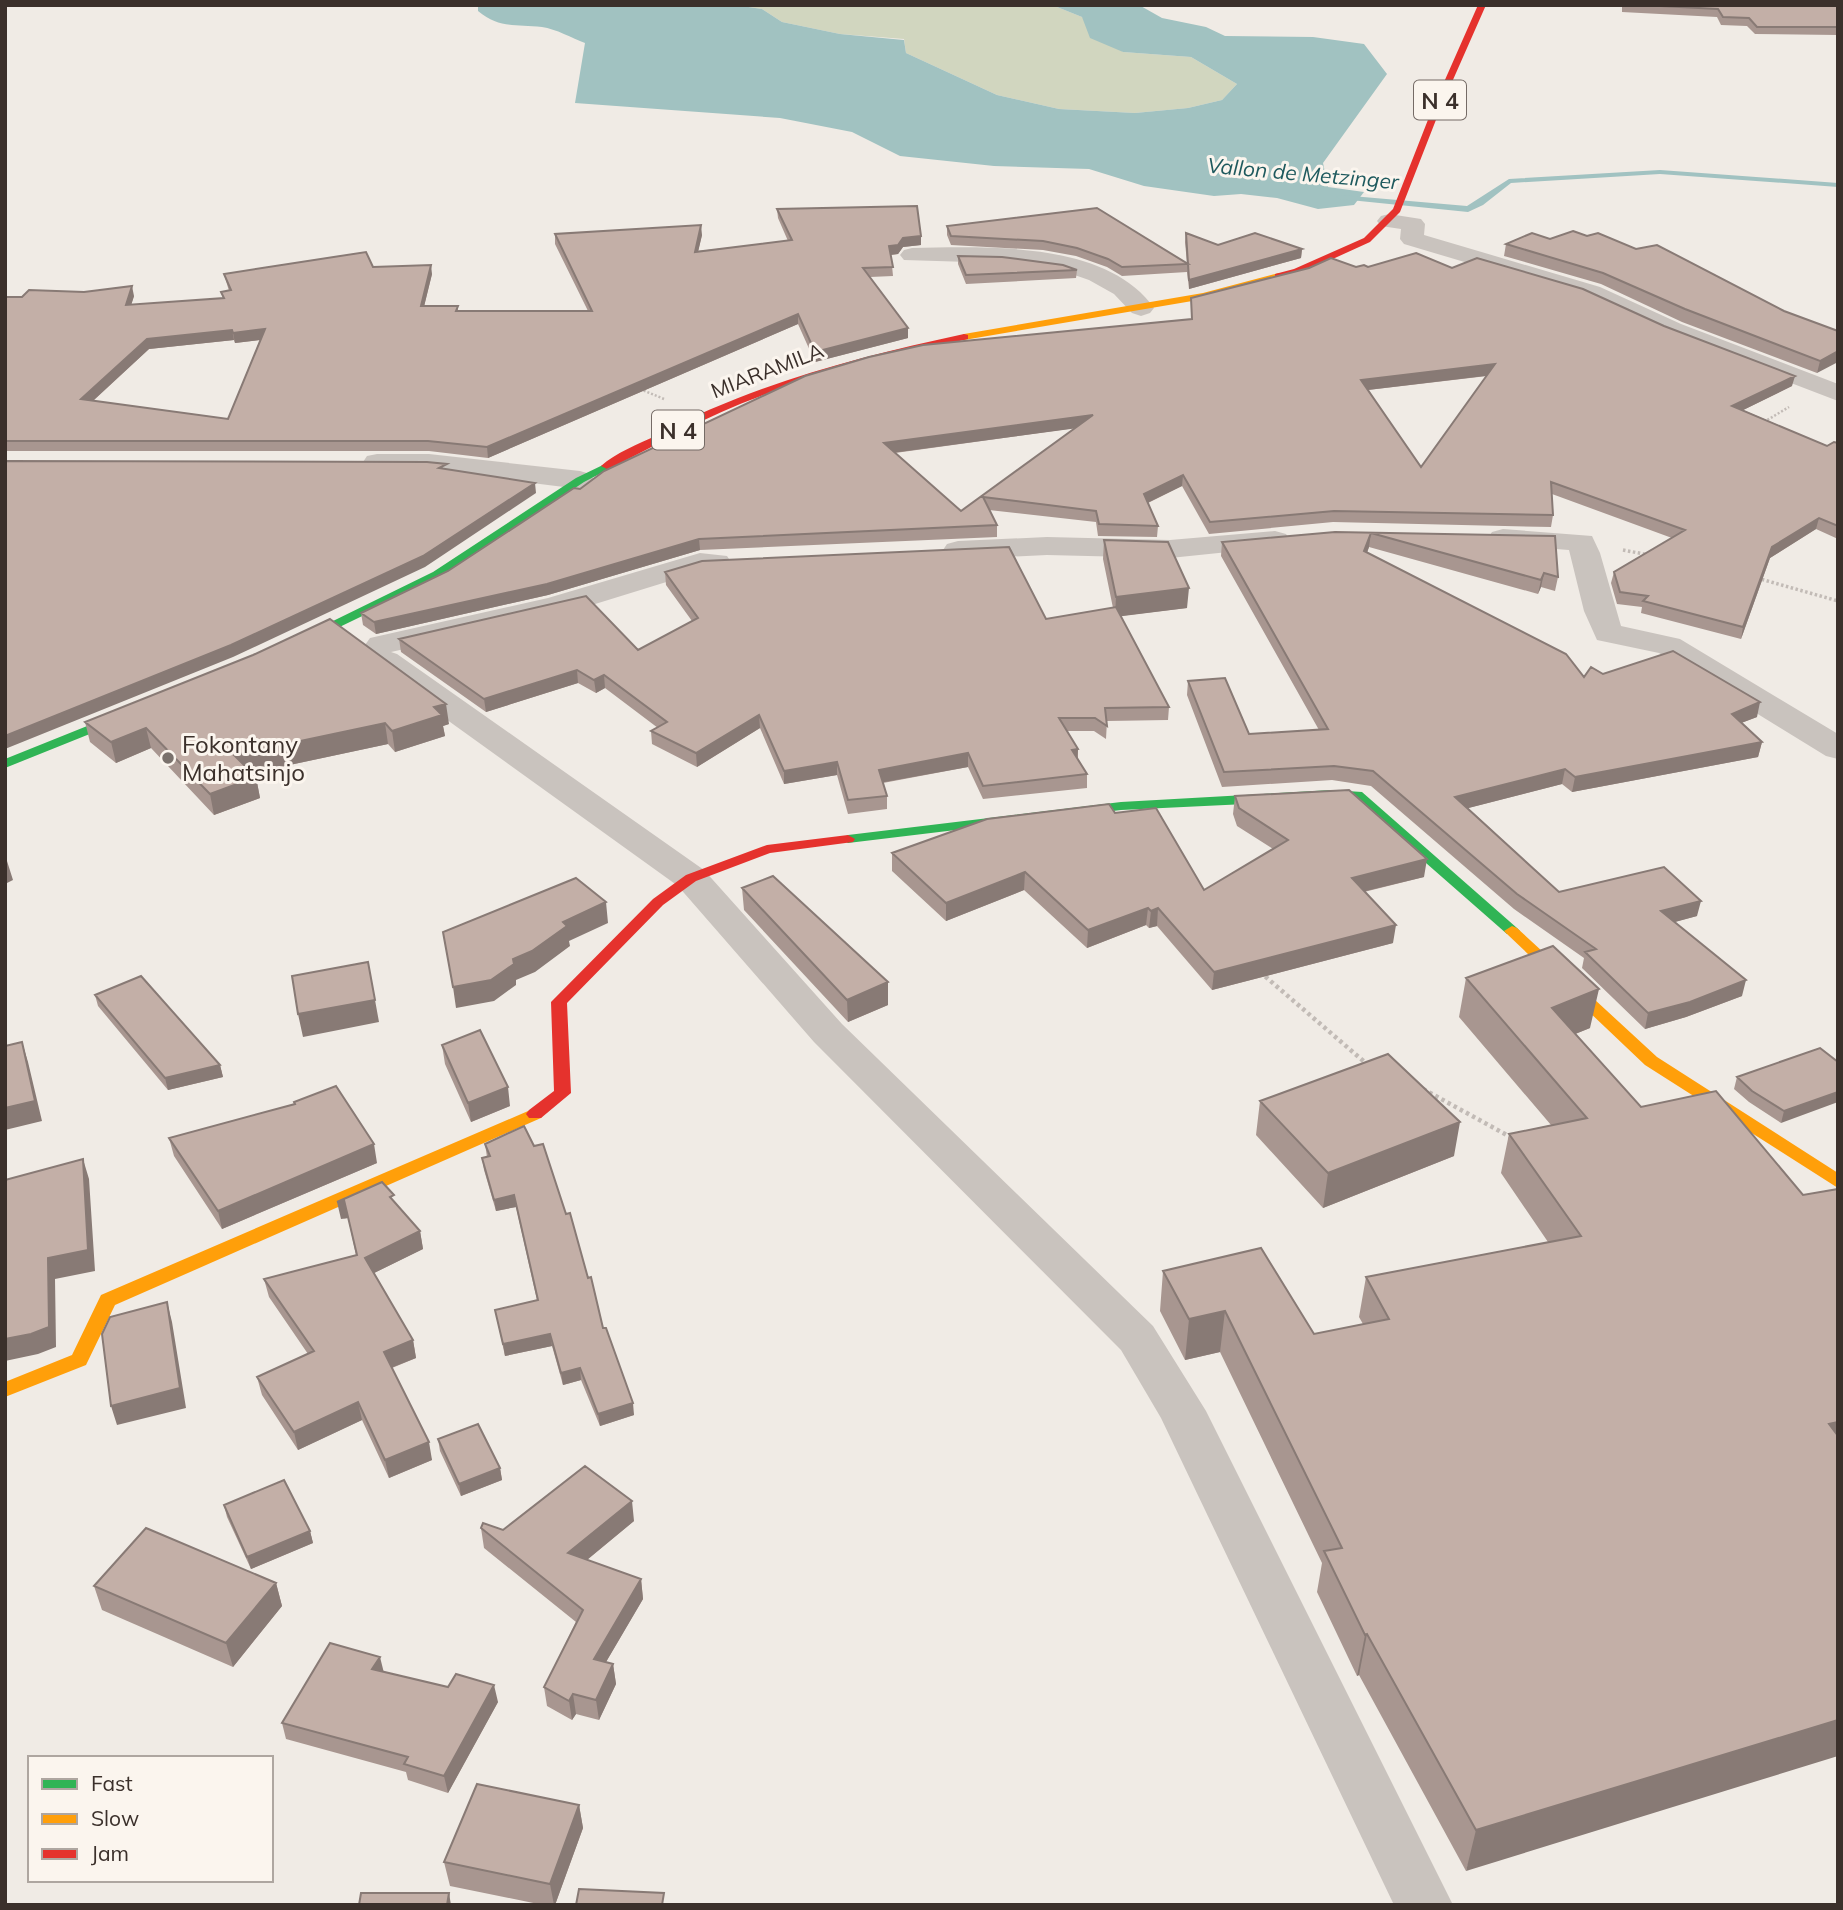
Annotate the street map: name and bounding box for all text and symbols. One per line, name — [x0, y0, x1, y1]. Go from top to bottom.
road number: N 4 — [1414, 80, 1466, 120]
water label: Vallon de Metzinger — [1206, 152, 1401, 194]
street label: MIARAMILA — [707, 336, 828, 403]
road number: N 4 — [652, 410, 704, 450]
place label: Fokontany Mahatsinjo — [182, 729, 305, 787]
marker: Fokontany Mahatsinjo — [160, 750, 176, 766]
legend — [28, 1756, 273, 1882]
text: Fast — [91, 1770, 133, 1796]
text: Slow — [91, 1805, 139, 1831]
text: Jam — [91, 1840, 129, 1866]

